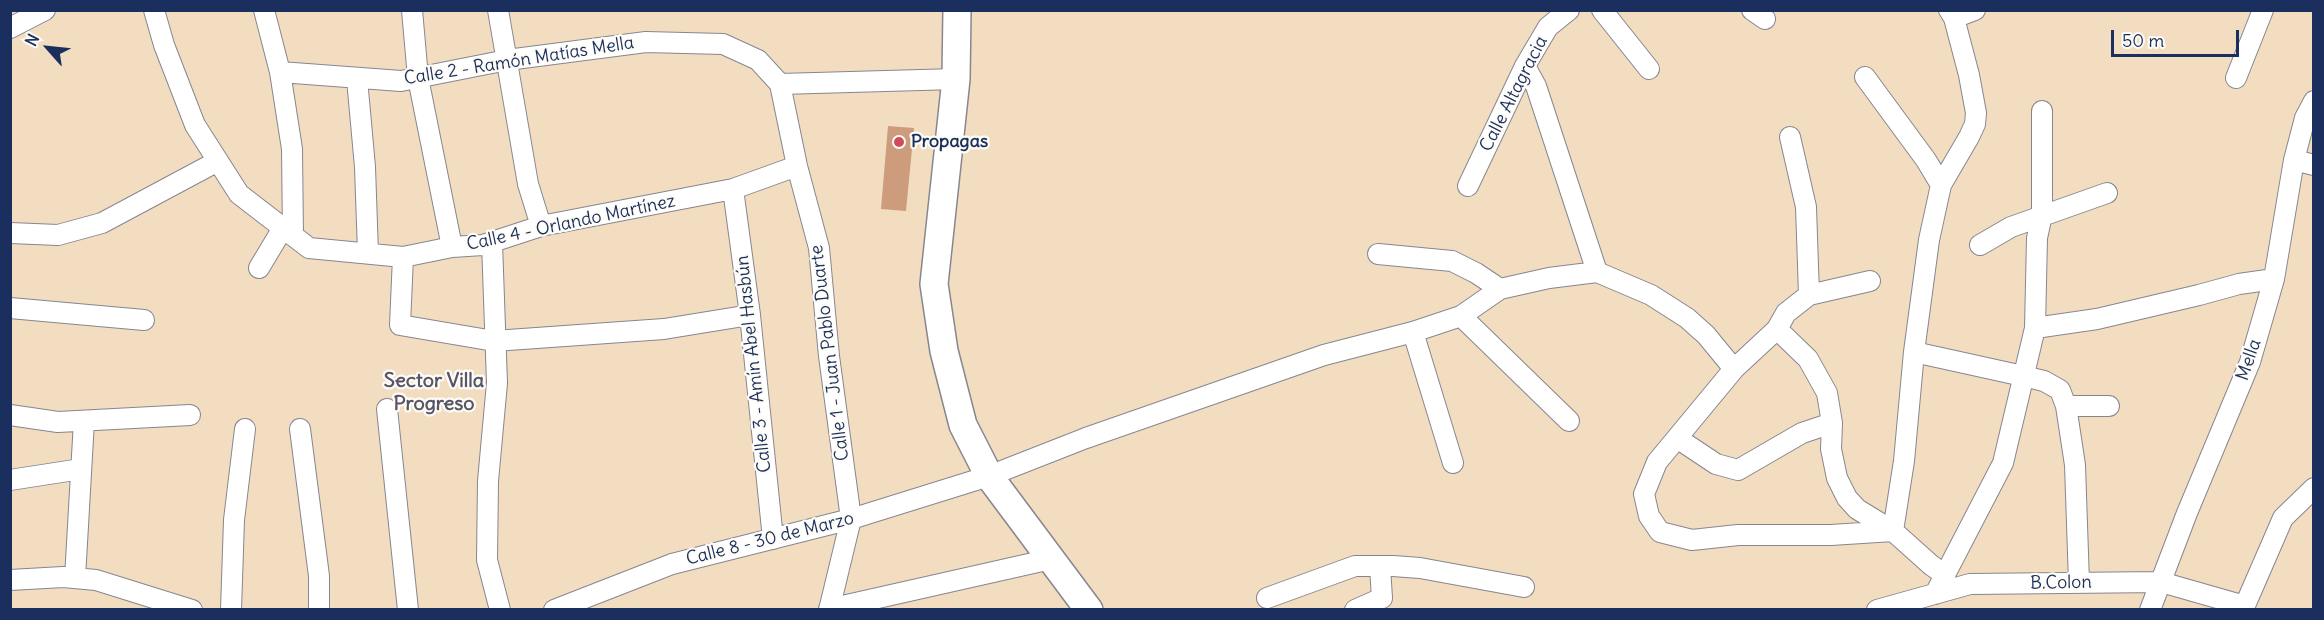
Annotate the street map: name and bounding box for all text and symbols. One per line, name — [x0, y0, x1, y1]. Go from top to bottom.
north arrow — [18, 18, 78, 78]
scale bar — [2114, 18, 2242, 56]
text: 50 m — [2122, 29, 2164, 52]
text: N — [21, 30, 43, 49]
street label: Calle 2 - Ramón Matías Mella — [402, 32, 636, 90]
street label: Calle Altagracia — [1476, 33, 1552, 155]
place label: Propagas — [911, 131, 988, 153]
marker: Propagas — [892, 135, 906, 149]
street label: Calle 4 - Orlando Martínez — [465, 190, 677, 256]
street label: Calle 1 - Juan Pablo Duarte — [806, 244, 854, 462]
street label: Calle 3 - Amín Abel Hasbún — [732, 254, 776, 474]
street label: Mella — [2232, 336, 2266, 384]
district label: Sector Villa Progreso — [384, 369, 484, 416]
street label: Calle 8 - 30 de Marzo — [684, 508, 856, 570]
street label: B.Colon — [2030, 572, 2092, 594]

